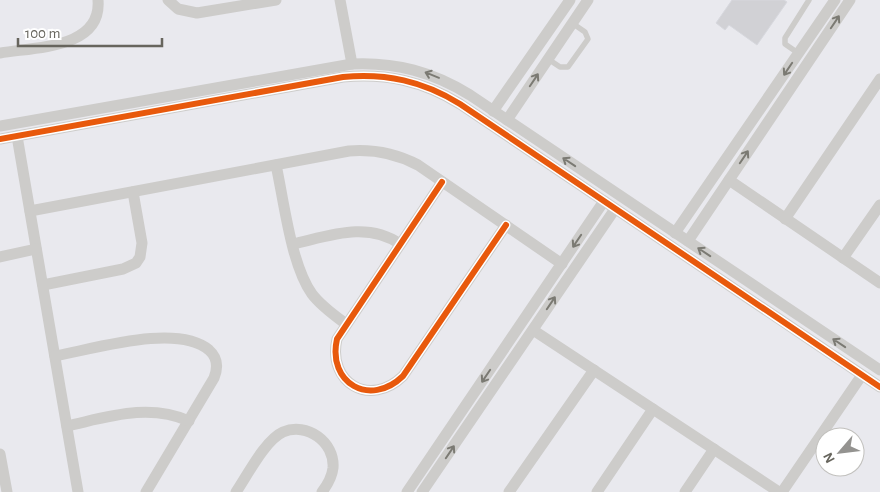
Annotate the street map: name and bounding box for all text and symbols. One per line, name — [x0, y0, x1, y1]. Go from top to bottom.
scale bar — [18, 15, 161, 47]
one-way arrow — [830, 16, 840, 30]
text: 100 m — [25, 26, 60, 41]
one-way arrow — [783, 62, 793, 76]
one-way arrow — [425, 70, 440, 80]
one-way arrow — [529, 73, 539, 87]
one-way arrow — [740, 151, 750, 165]
one-way arrow — [563, 157, 577, 167]
one-way arrow — [572, 234, 582, 248]
one-way arrow — [698, 247, 712, 257]
one-way arrow — [546, 296, 556, 310]
one-way arrow — [833, 338, 847, 348]
one-way arrow — [481, 369, 491, 383]
north arrow — [815, 427, 865, 477]
one-way arrow — [445, 445, 455, 459]
text: N — [821, 450, 838, 465]

